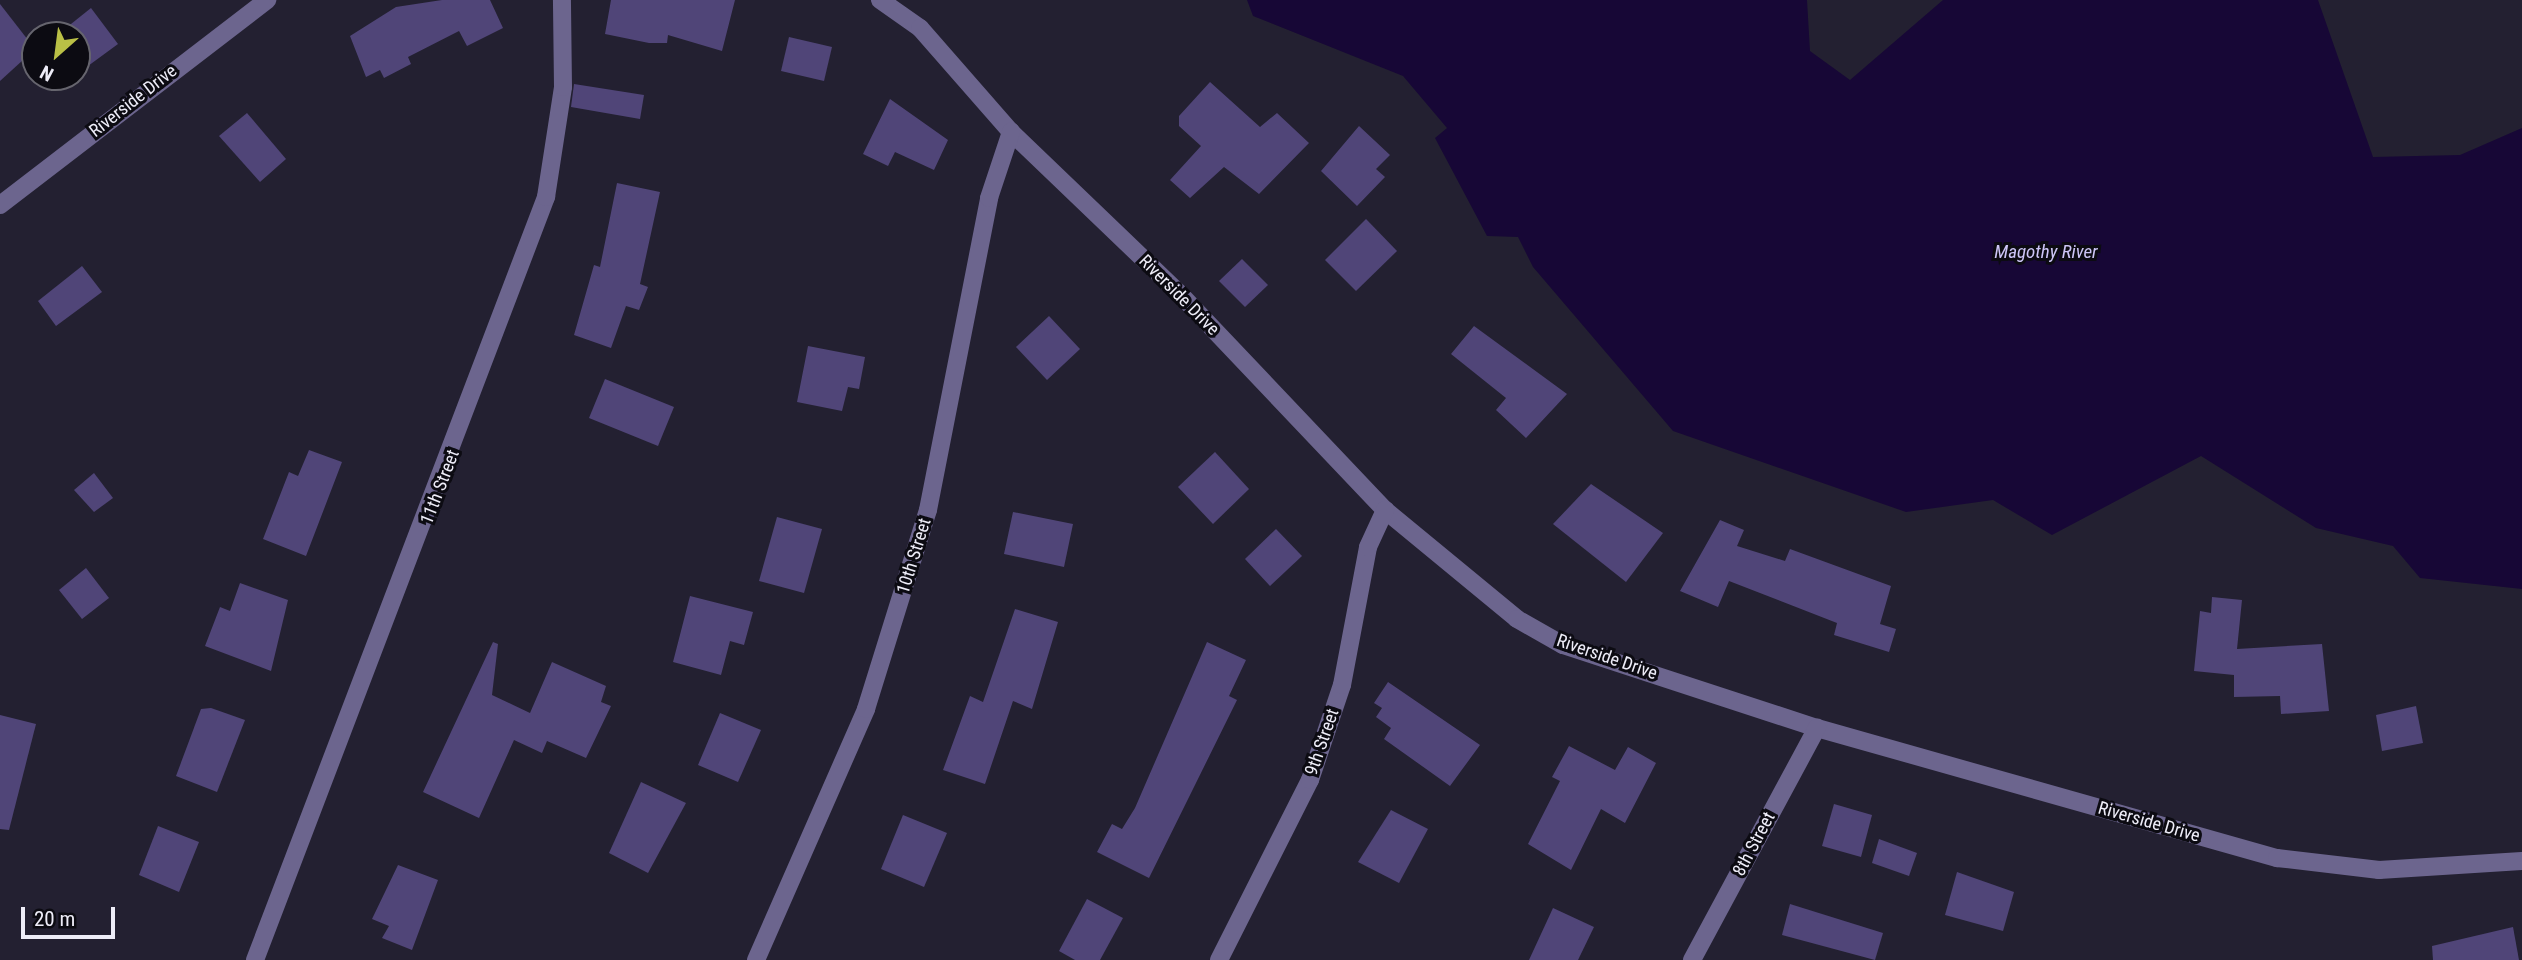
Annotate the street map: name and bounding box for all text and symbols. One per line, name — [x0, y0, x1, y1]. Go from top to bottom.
north arrow — [21, 21, 91, 91]
text: N — [36, 60, 57, 86]
street label: Riverside Drive — [85, 60, 181, 142]
water label: Magothy River — [1994, 241, 2098, 263]
street label: Riverside Drive — [1134, 250, 1224, 340]
street label: 11th Street — [416, 447, 464, 527]
street label: 10th Street — [892, 515, 936, 597]
street label: Riverside Drive — [1554, 630, 1660, 684]
street label: 9th Street — [1301, 706, 1343, 778]
street label: Riverside Drive — [2096, 797, 2202, 847]
street label: 8th Street — [1728, 808, 1780, 880]
scale bar — [24, 894, 119, 938]
text: 20 m — [34, 907, 75, 931]

